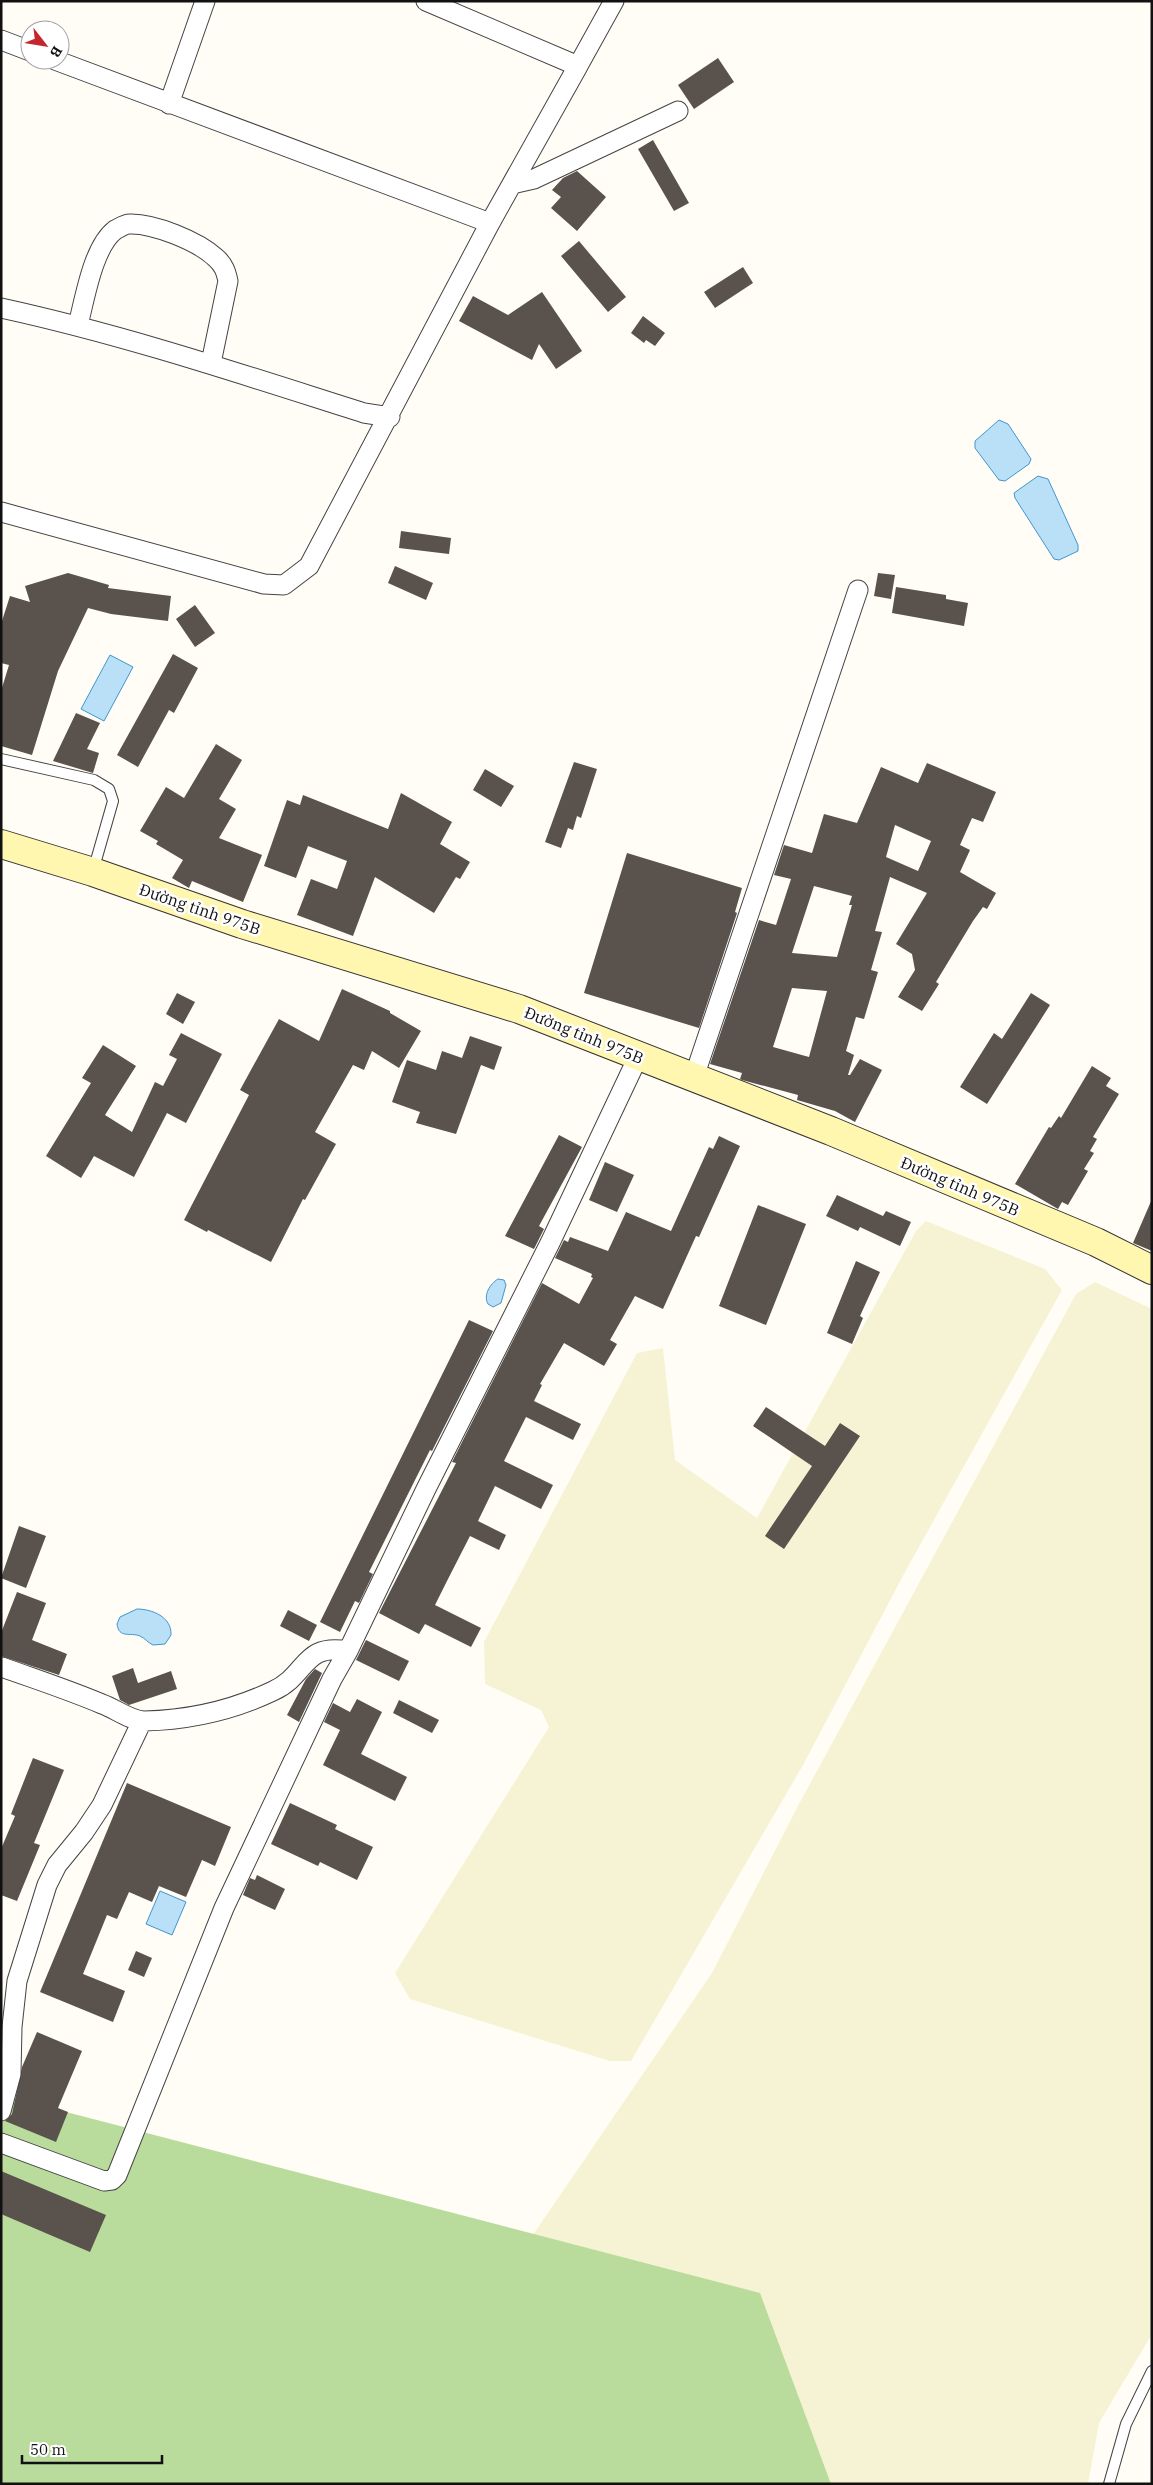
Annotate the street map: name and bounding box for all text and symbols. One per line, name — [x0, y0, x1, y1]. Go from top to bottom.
north arrow — [20, 20, 70, 70]
text: B — [46, 43, 66, 61]
street label: Đường tỉnh 975B — [137, 879, 263, 939]
street label: Đường tỉnh 975B — [521, 1002, 647, 1068]
street label: Đường tỉnh 975B — [898, 1152, 1022, 1220]
scale bar — [22, 2432, 162, 2464]
text: 50 m — [30, 2440, 66, 2459]

